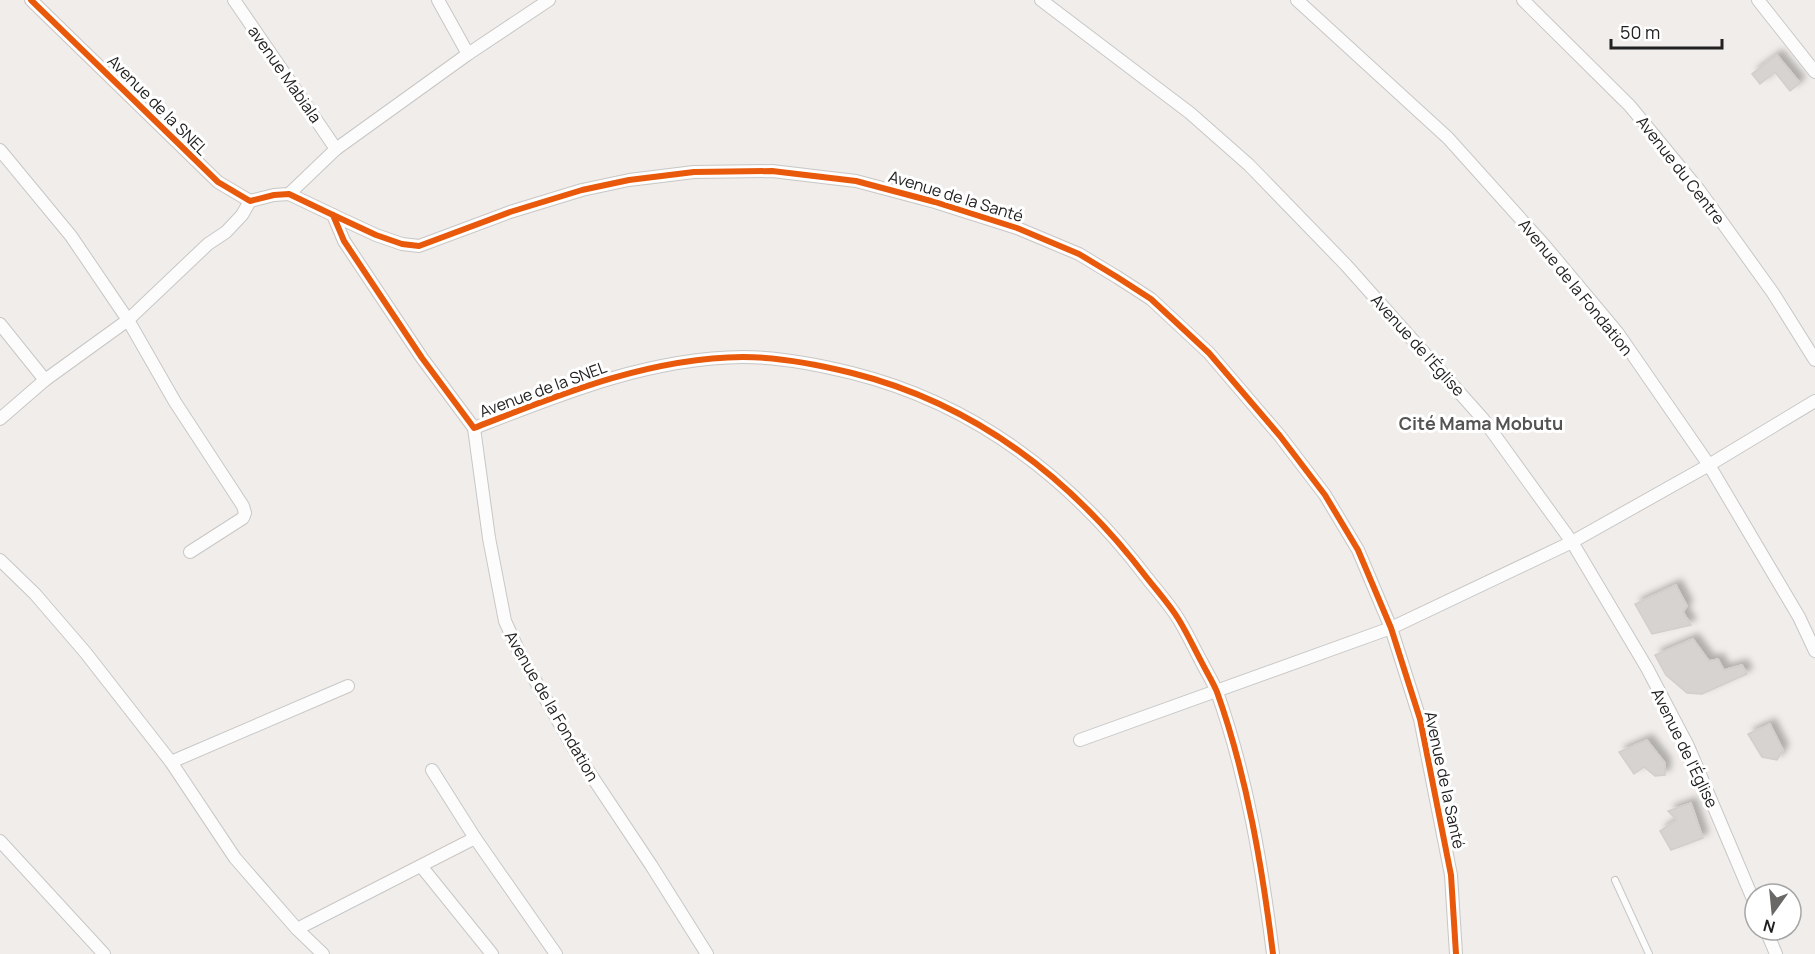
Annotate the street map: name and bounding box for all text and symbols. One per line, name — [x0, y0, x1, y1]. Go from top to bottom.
scale bar — [1611, 12, 1722, 50]
text: 50 m — [1620, 20, 1660, 44]
street label: avenue Mabiala — [243, 21, 327, 127]
street label: Avenue de la SNEL — [103, 50, 213, 160]
street label: Avenue du Centre — [1632, 111, 1730, 229]
street label: Avenue de la Santé — [886, 165, 1026, 227]
street label: Avenue de la Fondation — [1514, 214, 1638, 360]
street label: Avenue de l'Église — [1366, 289, 1470, 401]
street label: Avenue de la SNEL — [476, 356, 610, 422]
district label: Cité Mama Mobutu — [1399, 411, 1563, 435]
street label: Avenue de la Fondation — [500, 627, 604, 785]
street label: Avenue de l'Église — [1647, 685, 1723, 811]
street label: Avenue de la Santé — [1420, 709, 1470, 851]
north arrow — [1743, 882, 1803, 942]
text: N — [1761, 914, 1778, 939]

